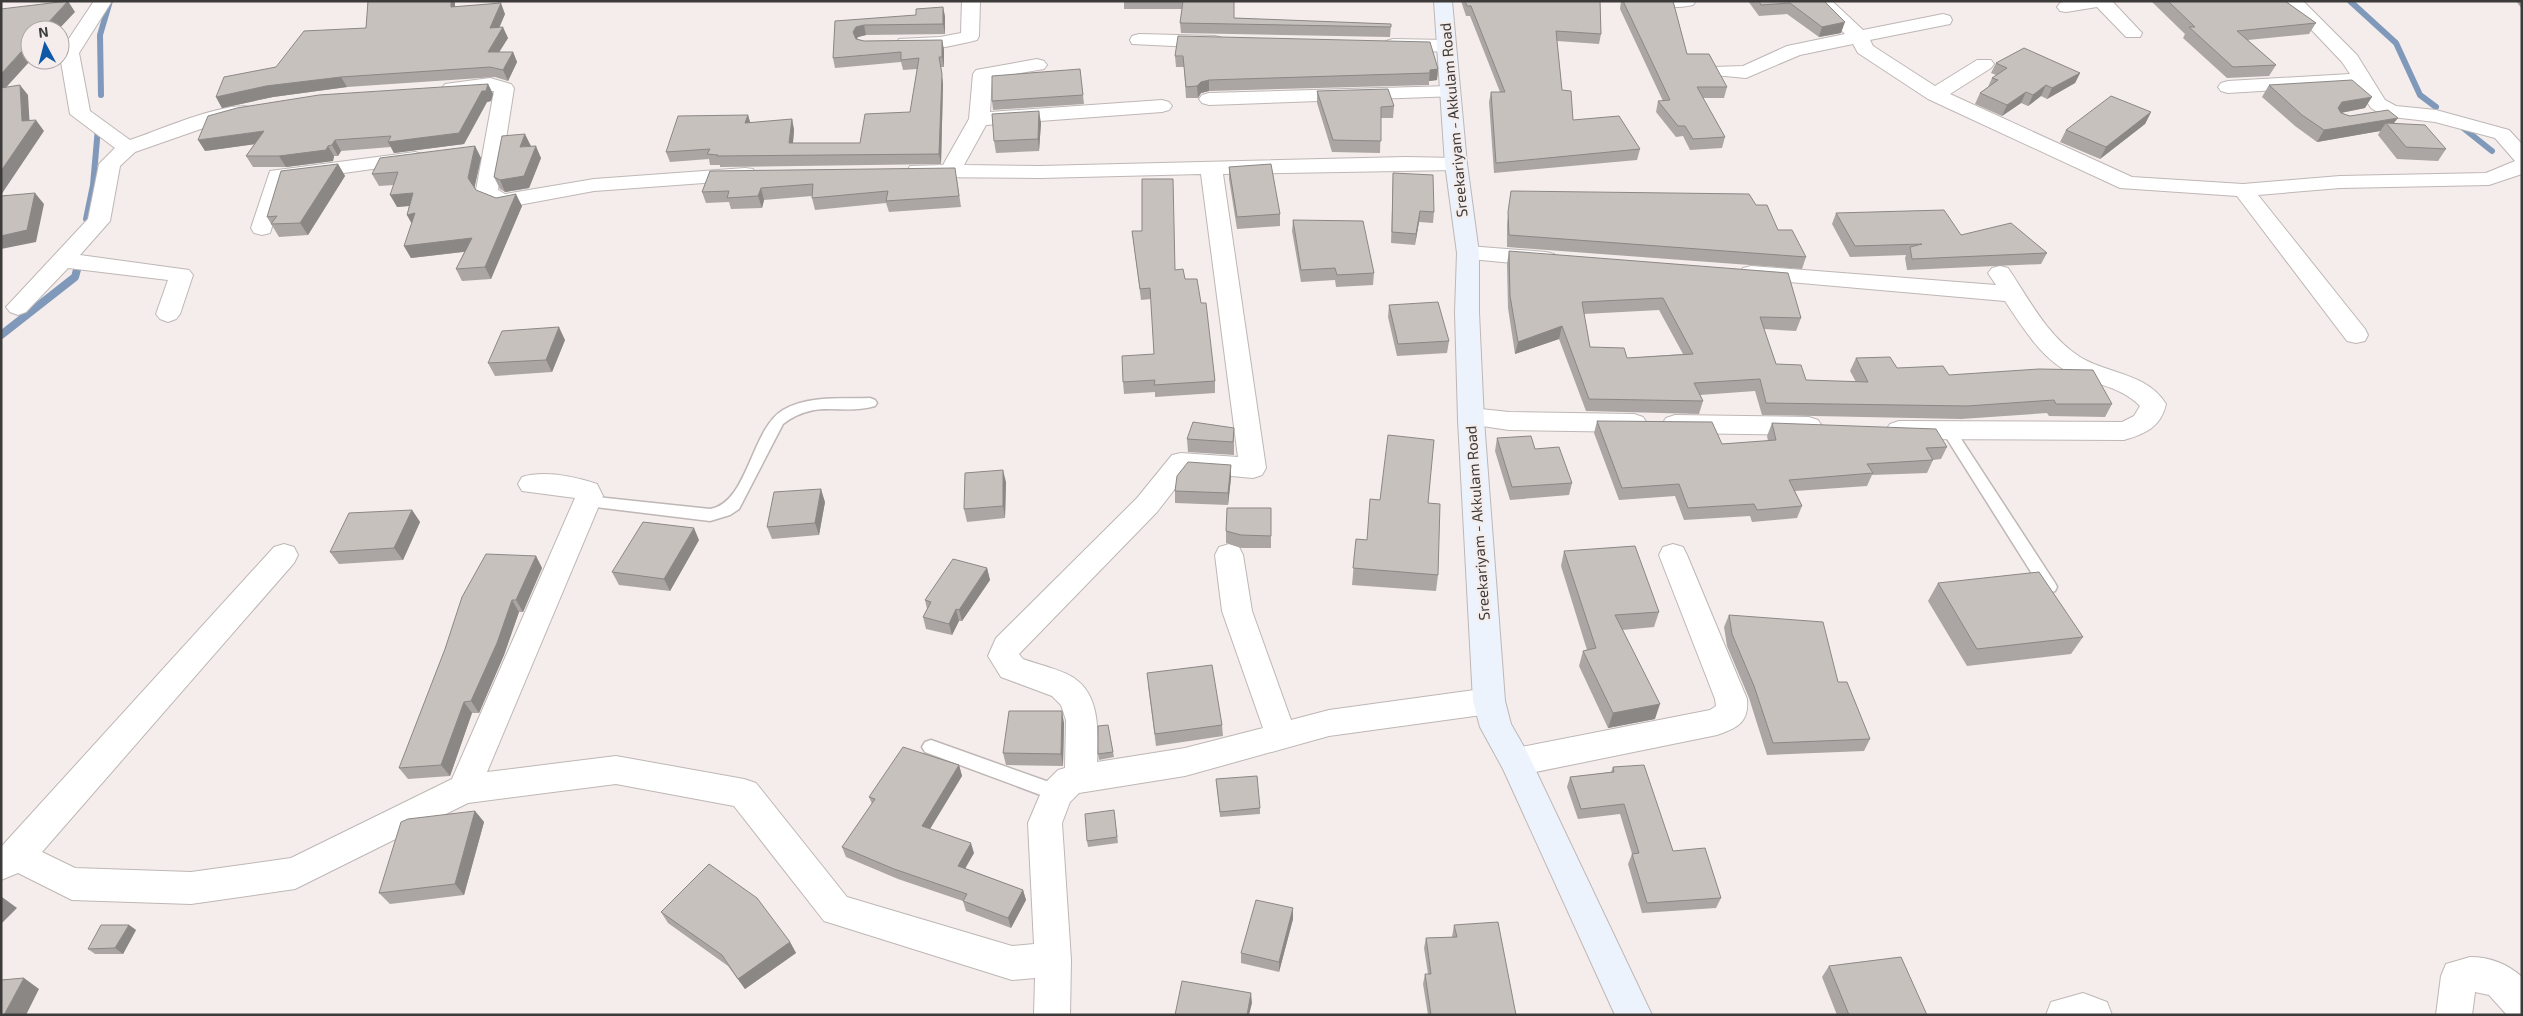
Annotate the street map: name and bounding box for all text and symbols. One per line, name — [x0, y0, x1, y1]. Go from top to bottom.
north arrow — [20, 20, 70, 70]
street label: Sreekariyam - Akkulam Road — [1436, 22, 1470, 218]
text: N — [37, 23, 49, 41]
street label: Sreekariyam - Akkulam Road — [1461, 425, 1493, 621]

